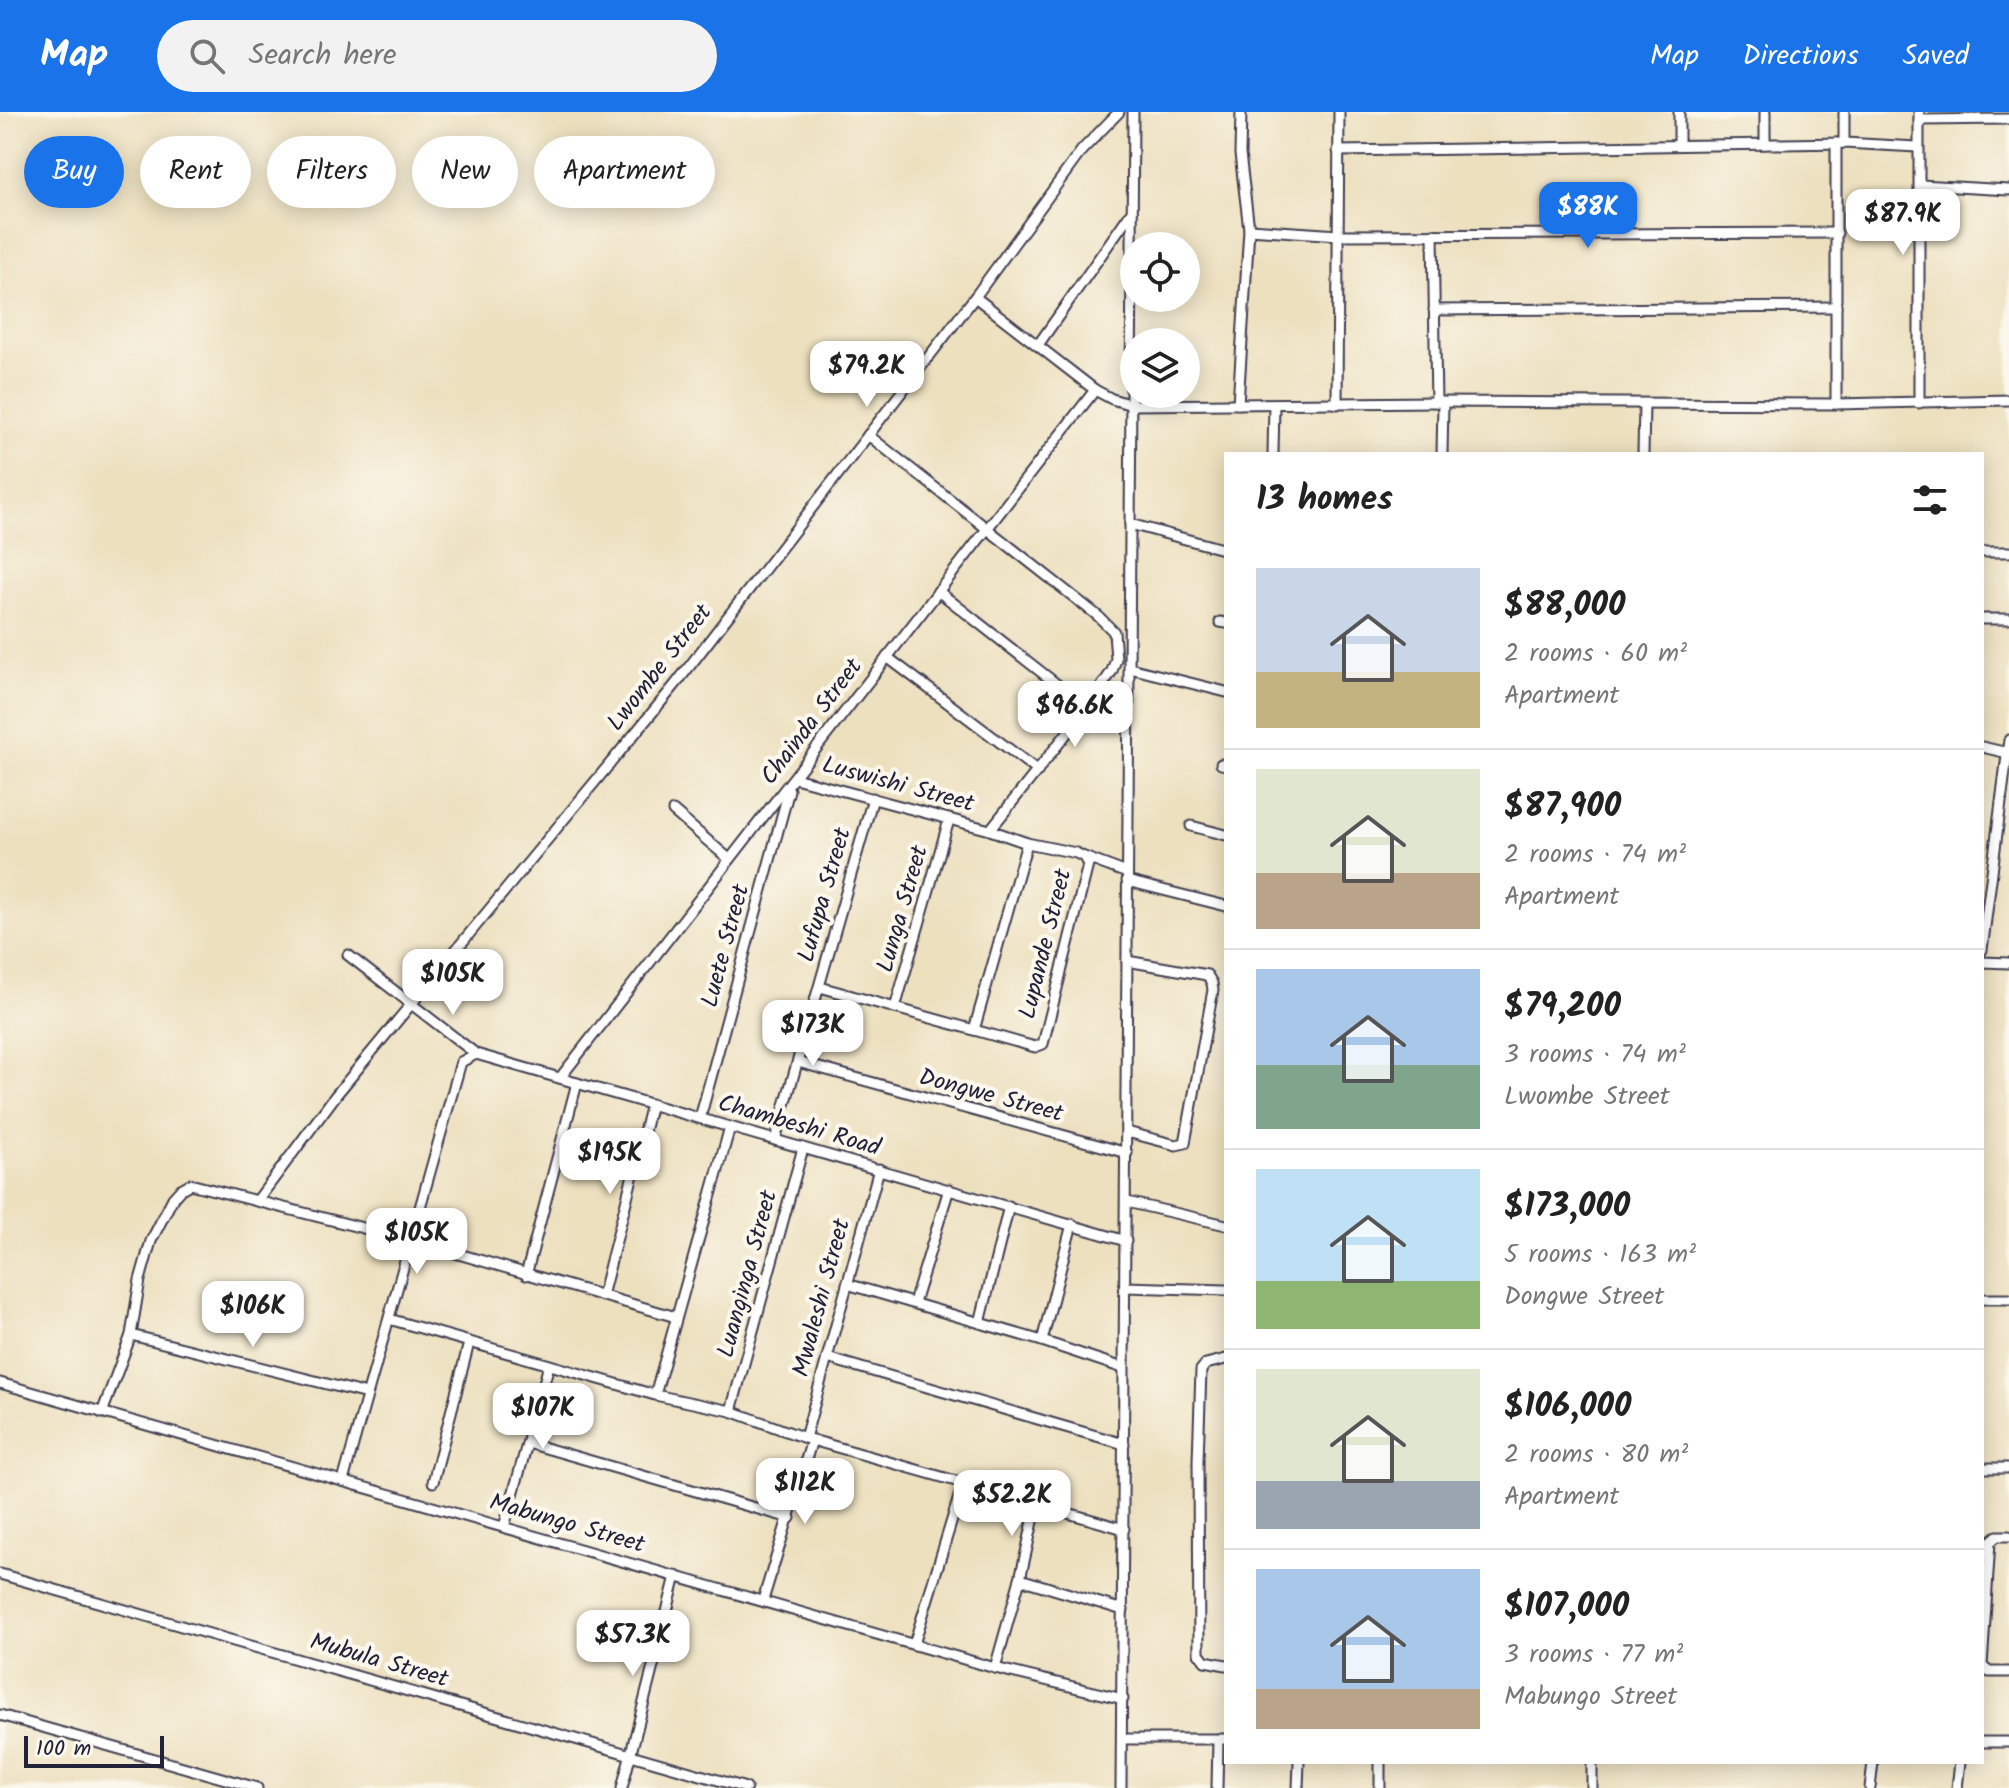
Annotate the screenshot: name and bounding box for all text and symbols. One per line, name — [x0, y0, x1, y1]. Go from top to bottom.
search box — [157, 20, 717, 92]
text: Map — [40, 26, 109, 86]
text: Search here — [249, 32, 396, 80]
icon: search — [185, 34, 229, 78]
text: Map — [1650, 34, 1699, 79]
text: Directions — [1743, 34, 1859, 79]
text: Saved — [1903, 34, 1969, 79]
chip: Buy — [24, 136, 124, 208]
chip: Rent — [140, 136, 251, 208]
chip: Filters — [267, 136, 396, 208]
chip: New — [412, 136, 518, 208]
chip: Apartment — [534, 136, 715, 208]
pin: $88K — [1541, 182, 1635, 250]
text: $88K — [1557, 187, 1619, 229]
pin: $87.9K — [1838, 189, 1968, 257]
text: $87.9K — [1864, 194, 1942, 236]
map controls — [1120, 232, 1200, 408]
button: locate — [1120, 232, 1200, 312]
button: layers — [1120, 328, 1200, 408]
pin: $79.2K — [802, 341, 932, 409]
text: $79.2K — [828, 346, 906, 388]
text: 13 homes — [1256, 473, 1393, 527]
icon: filters — [1908, 478, 1952, 522]
text: $88,000 — [1504, 579, 1625, 633]
street label: Lwombe Street — [597, 595, 723, 740]
icon: home — [1320, 600, 1416, 696]
text: 2 rooms · 60 m² — [1504, 633, 1687, 675]
street label: Chainda Street — [751, 650, 873, 794]
text: Apartment — [1504, 675, 1619, 717]
pin: $96.6K — [1010, 681, 1140, 749]
text: $96.6K — [1036, 686, 1114, 728]
street label: Luswishi Street — [818, 746, 979, 824]
text: $87,900 — [1504, 780, 1621, 834]
icon: home — [1320, 801, 1416, 897]
street label: Lufupa Street — [787, 822, 863, 967]
text: 2 rooms · 74 m² — [1504, 834, 1686, 876]
street label: Lunga Street — [866, 840, 940, 977]
street label: Lupande Street — [1009, 864, 1084, 1023]
text: Apartment — [1504, 876, 1619, 918]
street label: Luete Street — [691, 879, 761, 1012]
pin: $105K — [397, 949, 509, 1017]
text: $105K — [420, 954, 486, 996]
text: $79,200 — [1504, 980, 1621, 1034]
pin: $173K — [757, 1000, 869, 1068]
icon: home — [1320, 1001, 1416, 1097]
text: $173K — [780, 1005, 846, 1047]
text: 3 rooms · 74 m² — [1504, 1034, 1686, 1076]
street label: Dongwe Street — [914, 1058, 1068, 1134]
text: Lwombe Street — [1504, 1076, 1670, 1118]
street label: Chambeshi Road — [713, 1084, 886, 1168]
pin: $195K — [554, 1128, 666, 1196]
text: $195K — [577, 1133, 643, 1175]
text: $173,000 — [1504, 1180, 1630, 1234]
street label: Luanginga Street — [707, 1185, 789, 1362]
icon: home — [1320, 1201, 1416, 1297]
pin: $105K — [361, 1208, 473, 1276]
text: $105K — [384, 1213, 450, 1255]
street label: Mwaleshi Street — [782, 1214, 862, 1381]
text: 5 rooms · 163 m² — [1504, 1234, 1696, 1276]
text: Dongwe Street — [1504, 1276, 1664, 1318]
pin: $106K — [197, 1281, 309, 1349]
text: $106K — [220, 1286, 286, 1328]
text: $106,000 — [1504, 1380, 1632, 1434]
pin: $107K — [487, 1383, 599, 1451]
text: $107K — [511, 1388, 575, 1430]
icon: home — [1320, 1401, 1416, 1497]
text: 2 rooms · 80 m² — [1504, 1434, 1688, 1476]
pin: $112K — [749, 1458, 861, 1526]
text: $112K — [774, 1463, 836, 1505]
pin: $52.2K — [947, 1470, 1077, 1538]
text: $52.2K — [972, 1475, 1052, 1517]
text: Apartment — [1504, 1476, 1619, 1518]
street label: Mabungo Street — [485, 1483, 650, 1565]
text: $107,000 — [1504, 1580, 1629, 1634]
icon: home — [1320, 1601, 1416, 1697]
pin: $57.3K — [568, 1610, 698, 1678]
text: $57.3K — [595, 1615, 671, 1657]
street label: Mubula Street — [305, 1623, 453, 1700]
text: 3 rooms · 77 m² — [1504, 1634, 1683, 1676]
text: Mabungo Street — [1504, 1676, 1677, 1718]
scale bar — [24, 1732, 164, 1768]
text: 100 m — [36, 1732, 91, 1767]

